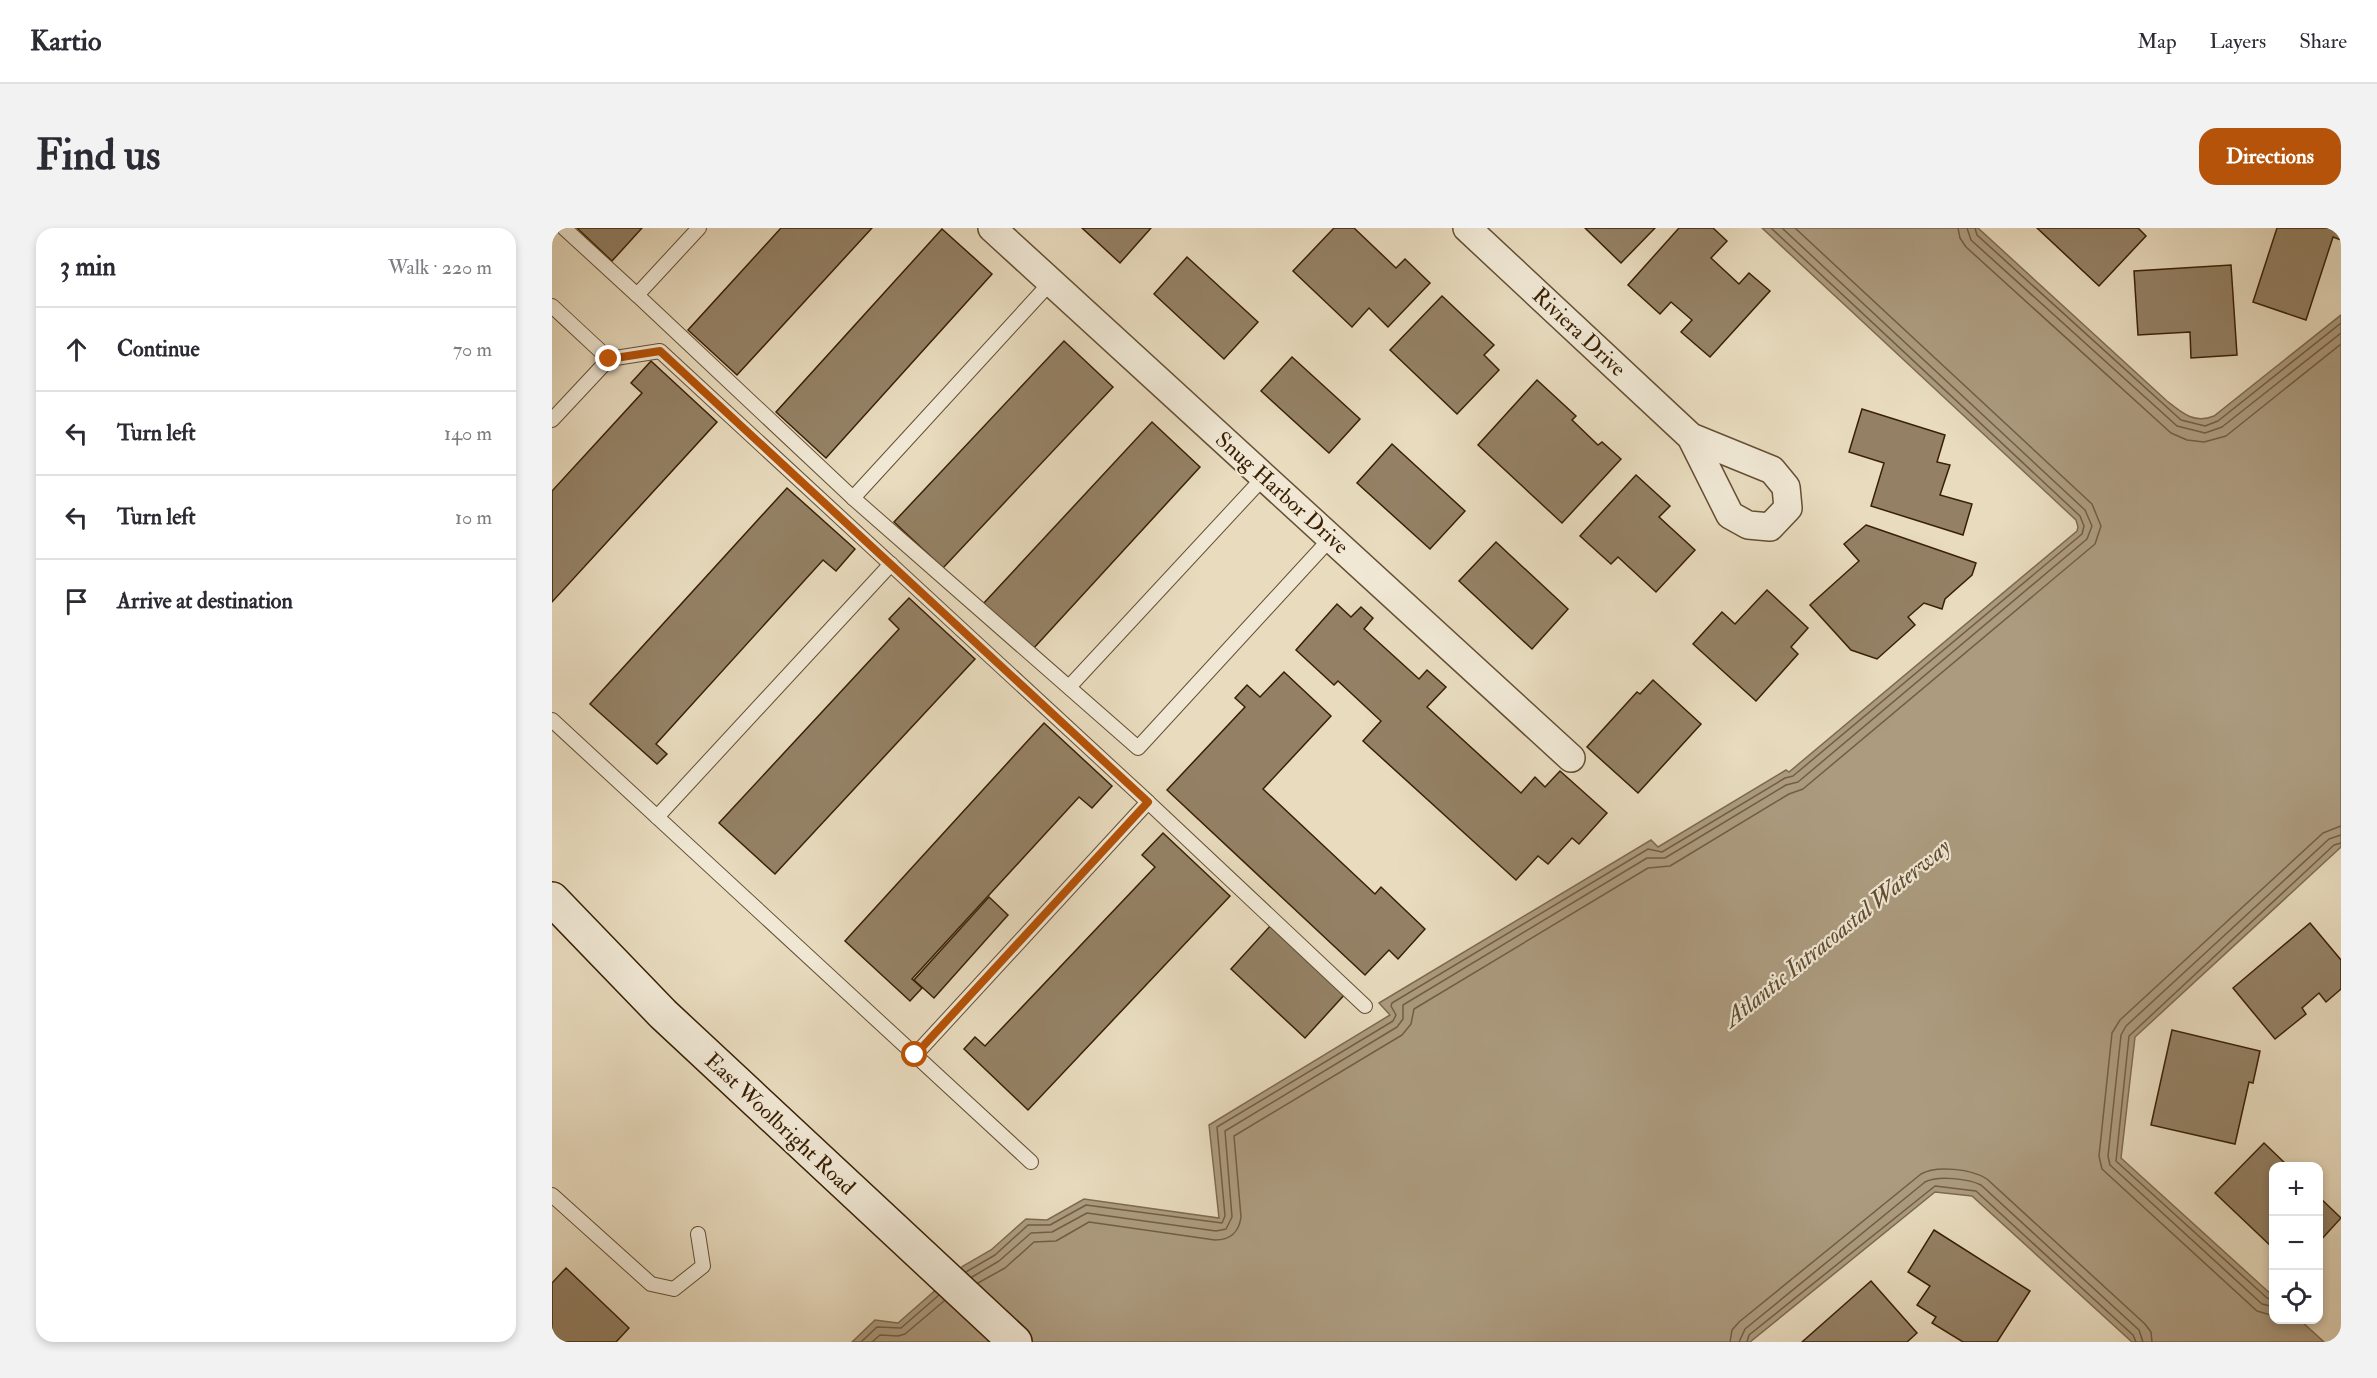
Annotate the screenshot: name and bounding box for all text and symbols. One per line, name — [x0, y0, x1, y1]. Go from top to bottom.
text: Kartio — [30, 24, 101, 59]
text: Map — [2137, 28, 2177, 55]
text: Layers — [2210, 28, 2266, 55]
text: Share — [2299, 28, 2347, 55]
button: Directions — [2199, 128, 2341, 185]
text: Find us — [36, 130, 160, 182]
text: 3 min — [60, 251, 116, 283]
text: Walk · 220 m — [388, 255, 492, 280]
street label: Riviera Drive — [1526, 281, 1632, 383]
icon: ahead — [60, 333, 93, 366]
text: Continue — [117, 335, 200, 363]
text: 70 m — [453, 337, 492, 362]
route end — [595, 345, 621, 371]
icon: left — [60, 417, 93, 450]
text: Turn left — [117, 419, 196, 447]
text: 140 m — [444, 421, 492, 446]
street label: Snug Harbor Drive — [1209, 426, 1355, 560]
icon: left — [60, 501, 93, 534]
text: Turn left — [117, 503, 196, 531]
text: 10 m — [455, 505, 492, 530]
icon: arrive — [60, 585, 93, 618]
text: Arrive at destination — [117, 587, 293, 615]
water label: Atlantic Intracoastal Waterway — [1715, 831, 1958, 1036]
route start — [901, 1041, 927, 1067]
street label: East Woolbright Road — [699, 1047, 861, 1201]
map controls — [2269, 1162, 2323, 1324]
button: + — [2269, 1162, 2323, 1216]
button: − — [2269, 1216, 2323, 1270]
button: locate — [2269, 1270, 2323, 1324]

